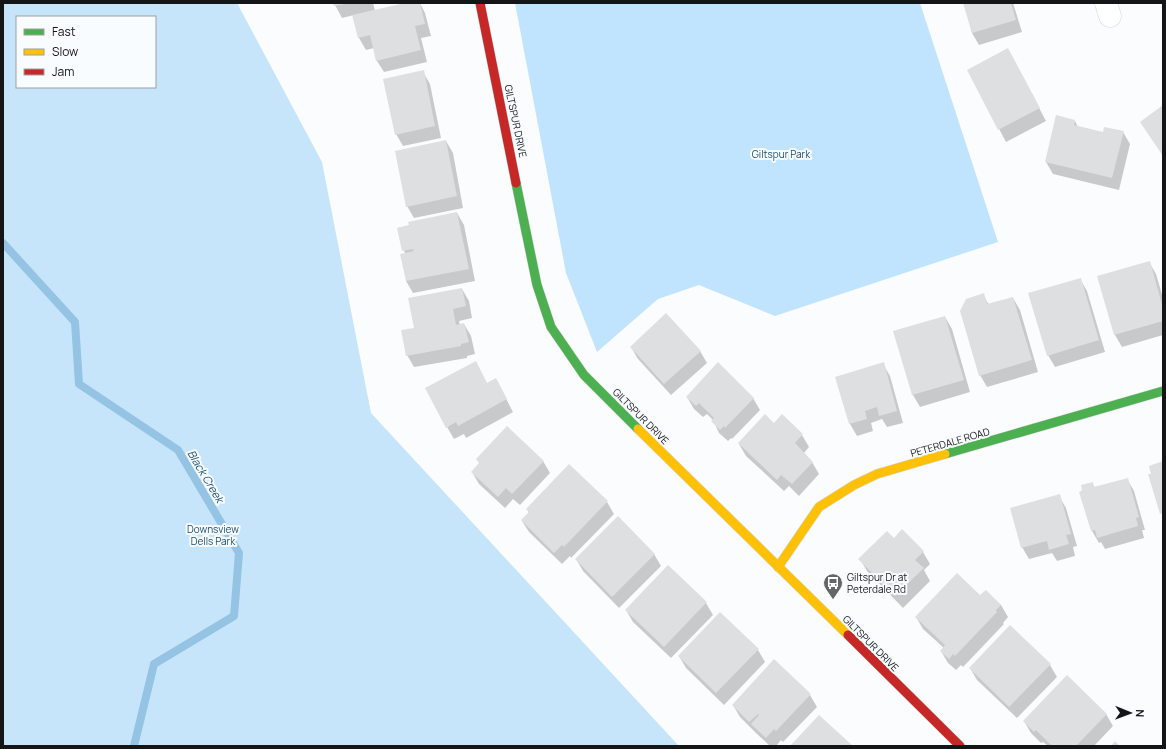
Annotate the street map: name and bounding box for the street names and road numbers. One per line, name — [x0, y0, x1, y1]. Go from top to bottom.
street label: GILTSPUR DRIVE — [501, 83, 531, 159]
street label: GILTSPUR DRIVE — [610, 385, 672, 447]
street label: PETERDALE ROAD — [909, 424, 991, 460]
street label: GILTSPUR DRIVE — [840, 612, 902, 674]

